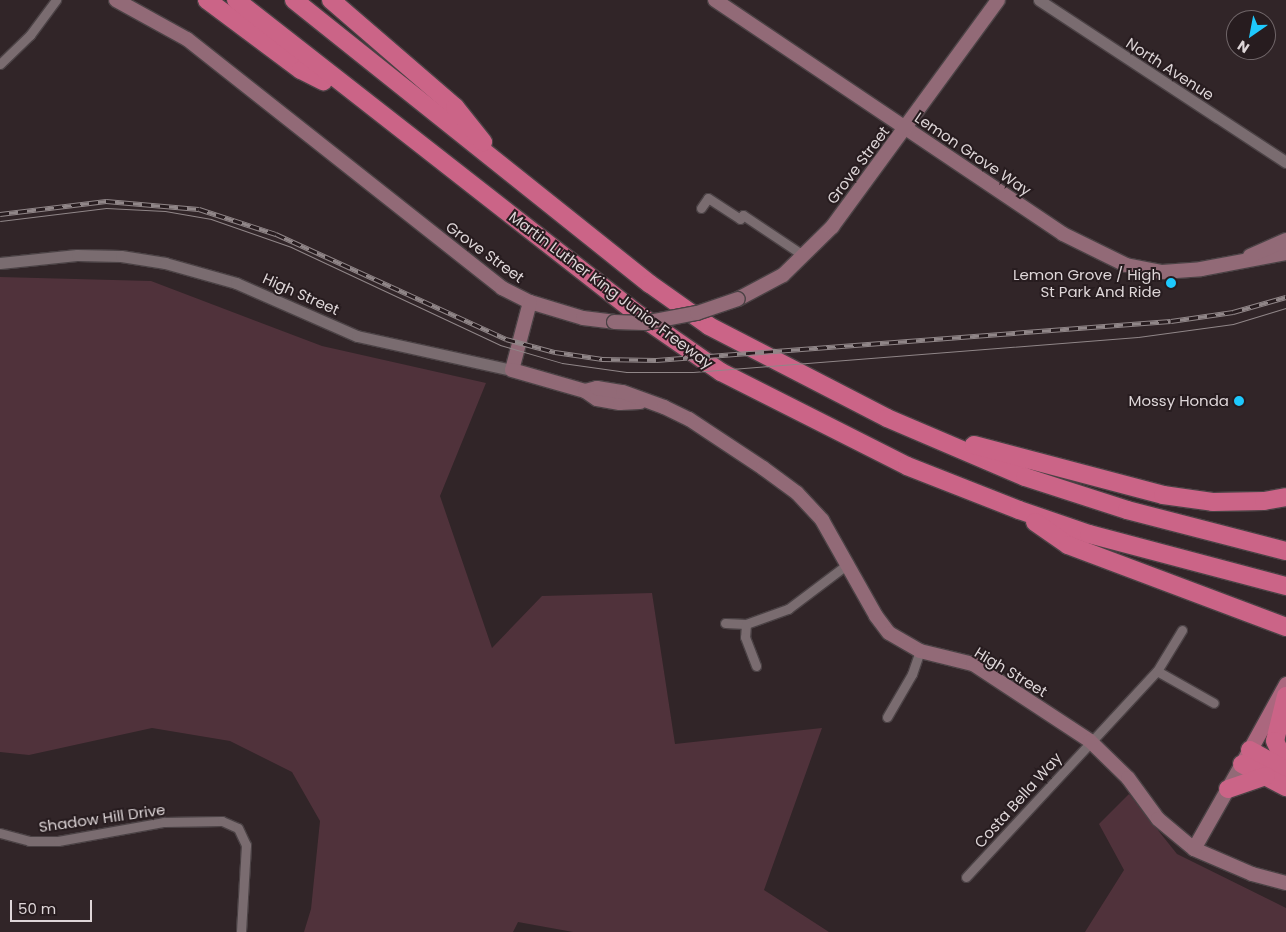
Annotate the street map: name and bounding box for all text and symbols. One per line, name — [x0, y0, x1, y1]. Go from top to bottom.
north arrow — [1226, 10, 1276, 60]
street label: North Avenue — [1123, 34, 1217, 104]
text: N — [1234, 35, 1253, 58]
street label: Lemon Grove Way — [911, 108, 1035, 200]
street label: Grove Street — [823, 123, 893, 207]
street label: Martin Luther King Junior Freeway — [506, 207, 716, 373]
street label: Grove Street — [442, 218, 528, 286]
place label: Lemon Grove / High St Park And Ride — [1013, 265, 1161, 300]
street label: High Street — [260, 269, 342, 319]
marker: Lemon Grove / High St Park And Ride — [1165, 277, 1177, 289]
place label: Mossy Honda — [1129, 392, 1229, 410]
marker: Mossy Honda — [1233, 395, 1245, 407]
street label: High Street — [971, 643, 1051, 701]
street label: Costa Bella Way — [971, 749, 1065, 851]
street label: Shadow Hill Drive — [38, 800, 166, 836]
scale bar — [12, 890, 95, 922]
text: 50 m — [18, 898, 56, 919]

